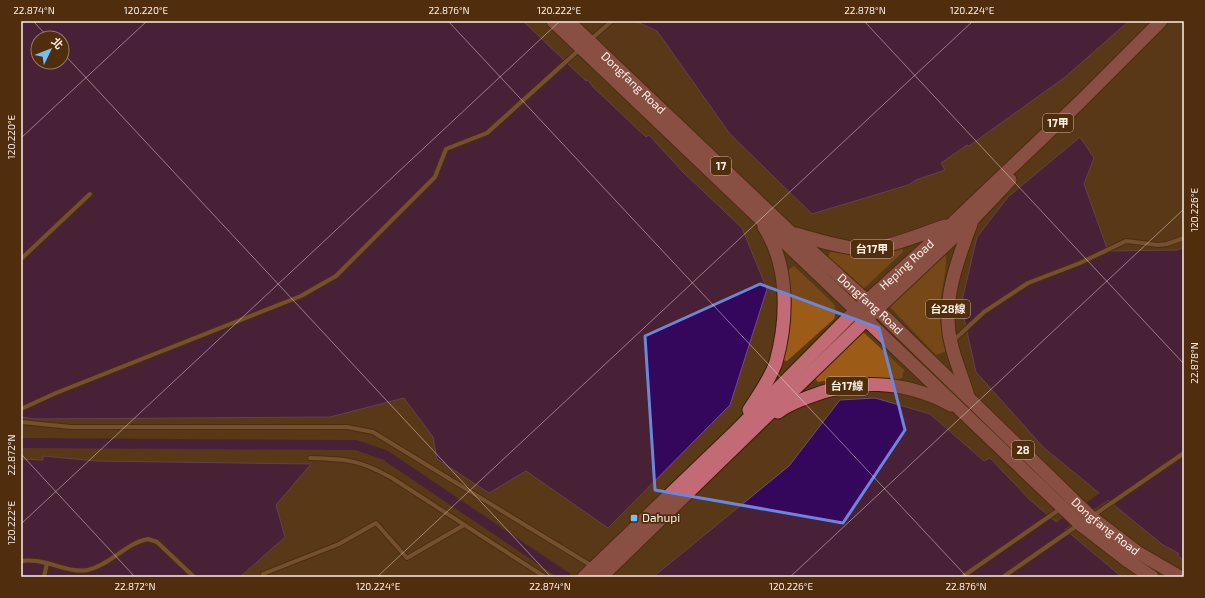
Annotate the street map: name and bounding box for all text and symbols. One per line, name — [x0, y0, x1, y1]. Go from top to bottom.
text: 22.874°N — [13, 4, 55, 16]
text: 120.220°E — [124, 4, 169, 16]
text: 22.876°N — [428, 4, 470, 16]
text: 120.222°E — [537, 4, 581, 16]
text: 22.878°N — [844, 4, 886, 16]
text: 120.224°E — [950, 4, 995, 16]
north arrow — [30, 30, 70, 70]
text: 北 — [49, 34, 66, 51]
street label: Dongfang Road — [599, 48, 669, 116]
text: 120.220°E — [5, 114, 17, 159]
road number: 17甲 — [1043, 114, 1073, 132]
road number: 17 — [711, 157, 731, 175]
text: 120.226°E — [1188, 188, 1200, 232]
street label: Heping Road — [876, 236, 936, 292]
road number: 台17甲 — [851, 240, 893, 258]
street label: Dongfang Road — [835, 270, 906, 337]
road number: 台28線 — [926, 300, 970, 318]
text: 22.878°N — [1188, 342, 1200, 384]
road number: 台17線 — [826, 377, 868, 395]
text: 22.872°N — [5, 434, 17, 476]
road number: 28 — [1012, 441, 1034, 459]
street label: Dongfang Road — [1069, 494, 1143, 557]
text: 120.222°E — [5, 501, 17, 545]
place label: Dahupi — [642, 510, 680, 524]
marker: Dahupi — [629, 513, 639, 523]
text: 22.872°N — [114, 580, 156, 592]
text: 120.224°E — [356, 580, 401, 592]
text: 22.874°N — [529, 580, 571, 592]
text: 120.226°E — [769, 580, 813, 592]
text: 22.876°N — [945, 580, 987, 592]

